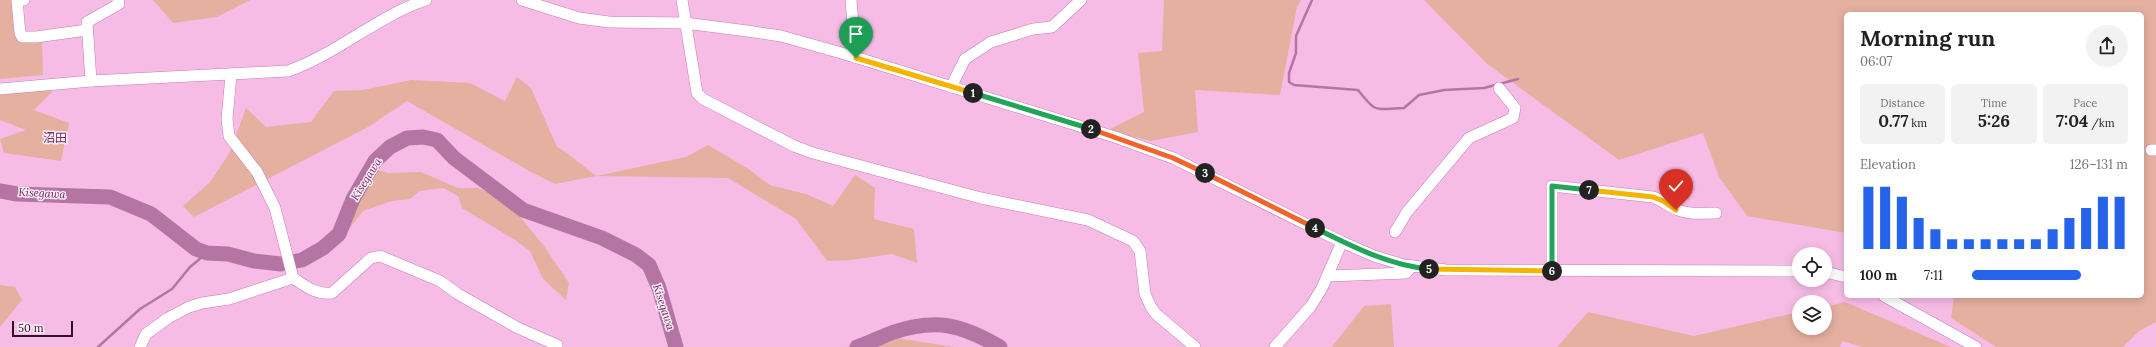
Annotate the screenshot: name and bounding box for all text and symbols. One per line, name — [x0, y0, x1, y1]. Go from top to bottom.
pin — [839, 17, 873, 58]
icon: arrive — [845, 23, 867, 45]
text: Morning run — [1860, 24, 1995, 52]
button: share — [2086, 25, 2128, 67]
text: 06:07 — [1860, 53, 1893, 70]
pin: 1 — [963, 83, 983, 103]
text: 1 — [971, 86, 975, 100]
text: Distance — [1880, 96, 1925, 110]
text: Time — [1981, 96, 2007, 110]
text: Pace — [2073, 96, 2097, 110]
text: 0.77 — [1878, 110, 1908, 132]
text: 5:26 — [1978, 110, 2010, 132]
text: 7:04 — [2056, 110, 2088, 132]
text: km — [1908, 116, 1927, 130]
text: /km — [2088, 116, 2115, 130]
pin: 2 — [1081, 119, 1101, 139]
text: 2 — [1088, 122, 1094, 136]
district label: 沼田 — [43, 130, 67, 145]
water label: Kisegawa — [348, 154, 385, 203]
text: Elevation — [1860, 156, 1916, 173]
text: 126–131 m — [2070, 156, 2128, 173]
pin: 3 — [1195, 163, 1215, 183]
text: 3 — [1202, 166, 1208, 180]
pin — [1659, 169, 1693, 210]
icon: check — [1665, 175, 1687, 197]
pin: 7 — [1579, 180, 1599, 200]
text: 7 — [1586, 183, 1592, 197]
water label: Kisegawa — [18, 185, 67, 201]
pin: 4 — [1305, 218, 1325, 238]
text: 4 — [1312, 221, 1318, 235]
map controls — [1792, 247, 1832, 335]
button: locate — [1792, 247, 1832, 287]
pin: 5 — [1419, 259, 1439, 279]
pin: 6 — [1542, 261, 1562, 281]
text: 5 — [1426, 262, 1432, 276]
text: 6 — [1549, 264, 1555, 278]
text: 100 m — [1860, 267, 1897, 284]
text: 7:11 — [1924, 267, 1943, 284]
water label: Kisegawa — [650, 282, 678, 333]
button: layers — [1792, 295, 1832, 335]
scale bar — [12, 319, 73, 338]
text: 50 m — [18, 321, 44, 335]

